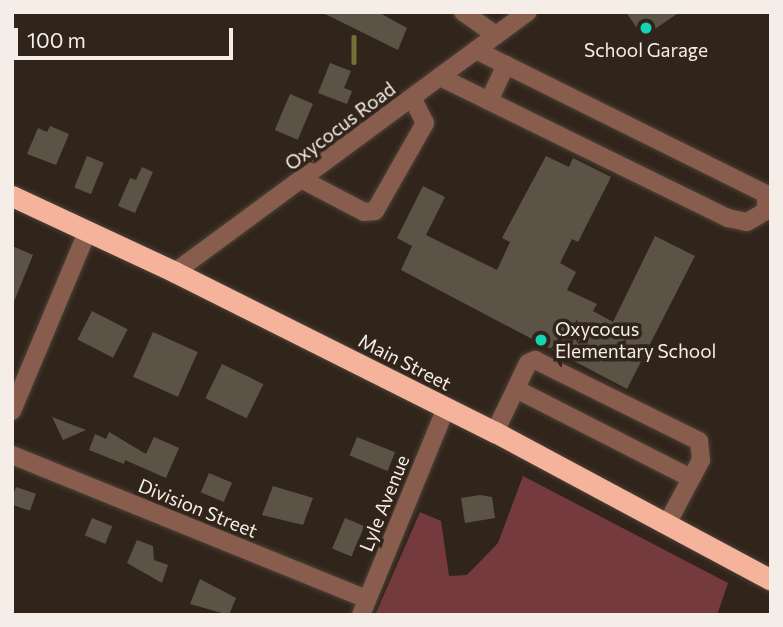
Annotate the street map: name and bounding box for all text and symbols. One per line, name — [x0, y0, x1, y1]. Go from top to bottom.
scale bar — [18, 14, 236, 58]
marker: School Garage — [638, 20, 654, 36]
text: 100 m — [27, 27, 86, 52]
place label: School Garage — [584, 39, 708, 61]
street label: Oxycocus Road — [280, 77, 400, 175]
place label: Oxycocus Elementary School — [555, 318, 716, 362]
street label: Main Street — [355, 329, 455, 395]
marker: Oxycocus Elementary School — [533, 332, 549, 348]
street label: Lyle Avenue — [354, 451, 414, 555]
street label: Division Street — [135, 474, 261, 542]

